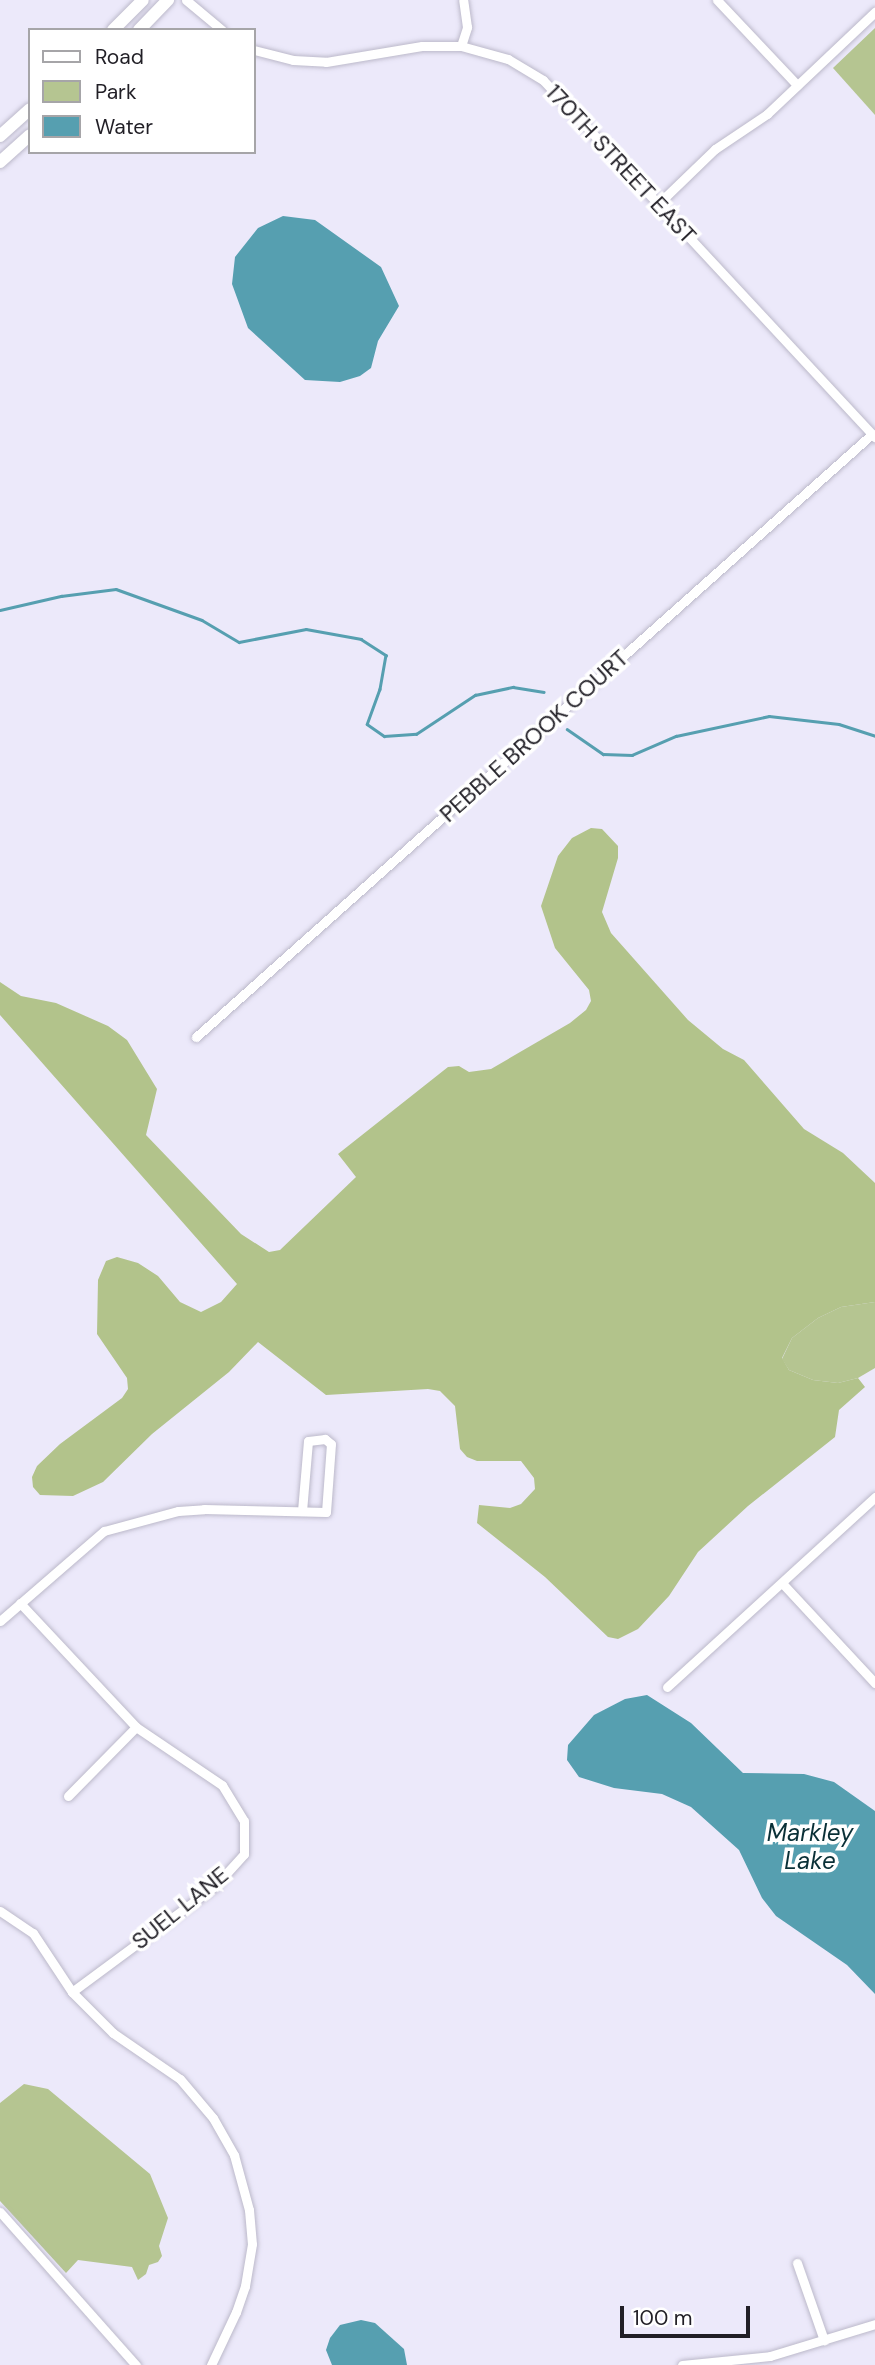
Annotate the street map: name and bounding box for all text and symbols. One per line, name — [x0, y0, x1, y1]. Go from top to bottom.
legend — [28, 28, 256, 154]
text: Road — [95, 43, 144, 71]
text: Park — [95, 78, 136, 106]
street label: 170TH STREET EAST — [540, 79, 702, 249]
text: Water — [95, 113, 153, 141]
street label: PEBBLE BROOK COURT — [434, 644, 634, 828]
water label: Markley Lake — [767, 1819, 853, 1875]
street label: SUEL LANE — [126, 1861, 234, 1955]
scale bar — [623, 2292, 752, 2336]
text: 100 m — [633, 2304, 693, 2332]

